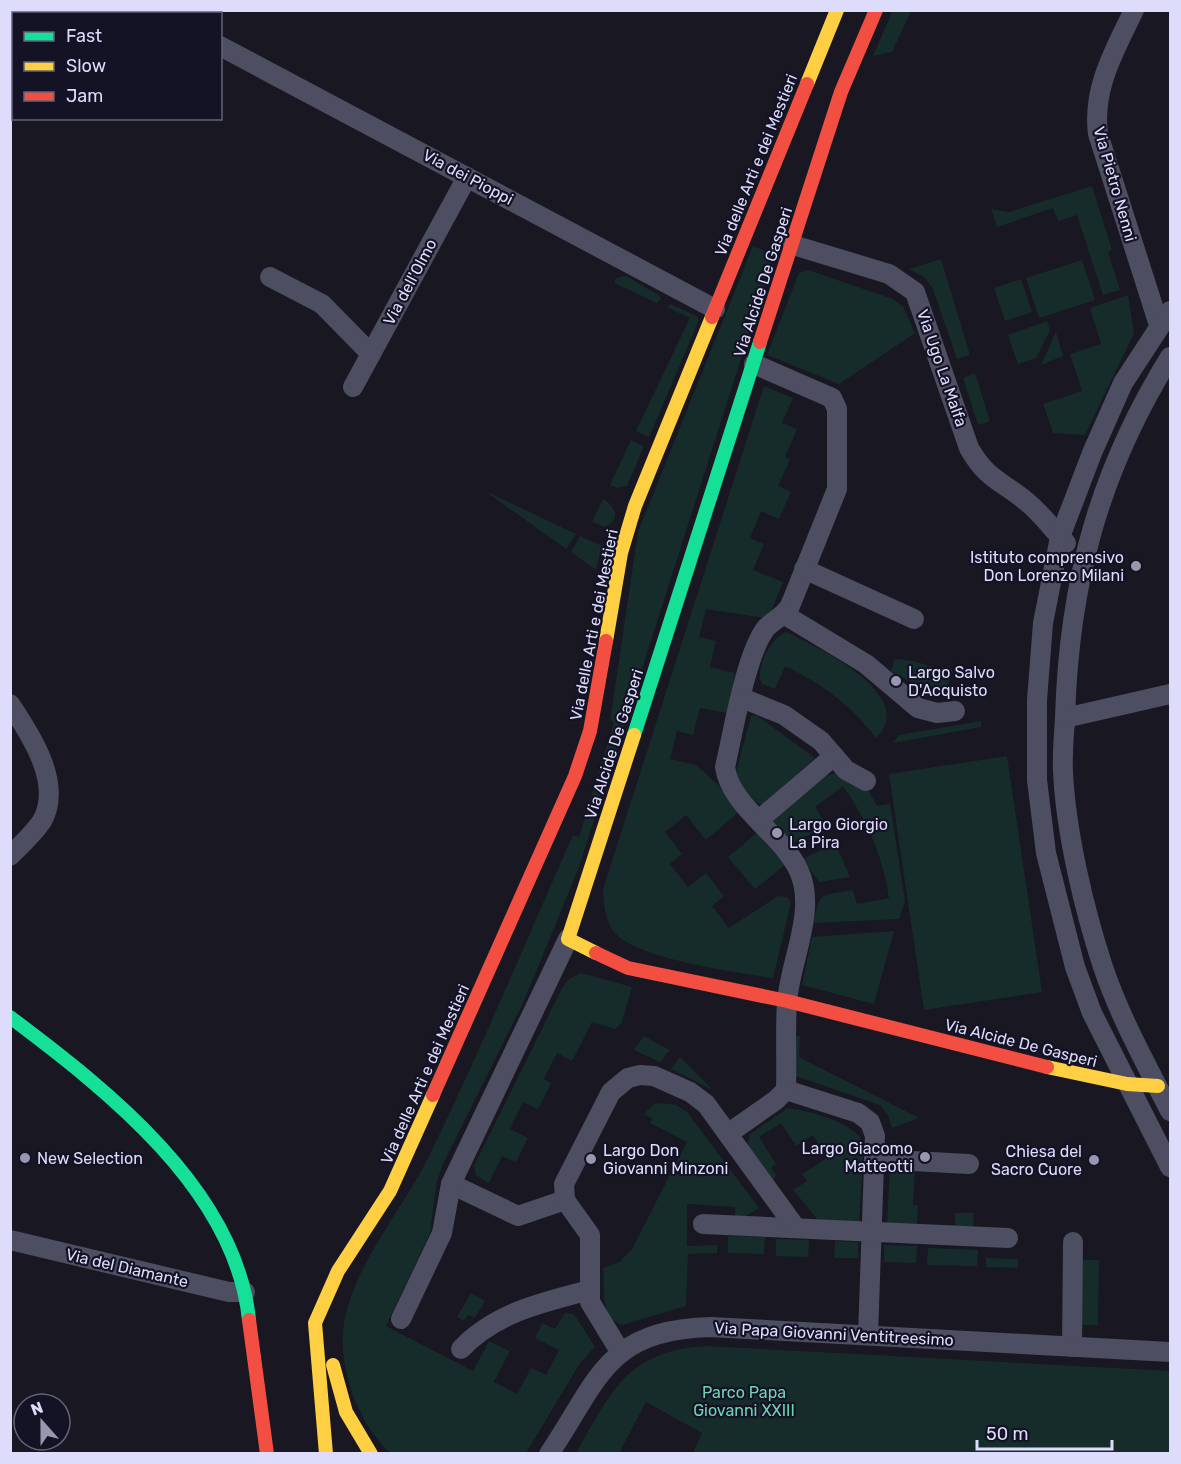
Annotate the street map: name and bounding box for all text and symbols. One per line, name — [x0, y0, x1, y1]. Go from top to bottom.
legend — [12, 12, 222, 120]
text: Fast — [66, 25, 102, 47]
text: Slow — [66, 55, 106, 77]
street label: Via delle Arti e dei Mestieri — [711, 71, 801, 259]
text: Jam — [66, 85, 103, 107]
street label: Via Pietro Nenni — [1090, 124, 1140, 244]
street label: Via dei Pioppi — [420, 145, 516, 209]
street label: Via Alcide De Gasperi — [730, 205, 796, 359]
street label: Via dell'Olmo — [379, 236, 441, 328]
street label: Via Ugo La Malfa — [913, 307, 971, 429]
street label: Via delle Arti e dei Mestieri — [566, 528, 622, 722]
place label: Istituto comprensivo Don Lorenzo Milani — [970, 548, 1124, 585]
marker: Istituto comprensivo Don Lorenzo Milani — [1129, 559, 1143, 573]
place label: Largo Salvo D'Acquisto — [908, 663, 995, 700]
street label: Via Alcide De Gasperi — [581, 667, 647, 821]
marker: Largo Salvo D'Acquisto — [889, 674, 903, 688]
place label: Largo Giorgio La Pira — [789, 815, 888, 852]
marker: Largo Giorgio La Pira — [770, 826, 784, 840]
street label: Via delle Arti e dei Mestieri — [377, 981, 473, 1167]
street label: Via Alcide De Gasperi — [943, 1015, 1099, 1071]
place label: Largo Giacomo Matteotti — [802, 1139, 913, 1176]
place label: Largo Don Giovanni Minzoni — [603, 1141, 728, 1178]
place label: Chiesa del Sacro Cuore — [991, 1142, 1082, 1179]
place label: New Selection — [37, 1149, 143, 1168]
marker: Largo Giacomo Matteotti — [918, 1150, 932, 1164]
marker: New Selection — [18, 1151, 32, 1165]
marker: Largo Don Giovanni Minzoni — [584, 1152, 598, 1166]
marker: Chiesa del Sacro Cuore — [1087, 1153, 1101, 1167]
street label: Via del Diamante — [64, 1245, 190, 1291]
street label: Via Papa Giovanni Ventitreesimo — [714, 1318, 954, 1350]
park label: Parco Papa Giovanni XXIII — [693, 1383, 795, 1420]
north arrow — [12, 1392, 72, 1452]
text: N — [28, 1398, 46, 1419]
scale bar — [977, 1413, 1112, 1451]
text: 50 m — [986, 1423, 1029, 1445]

